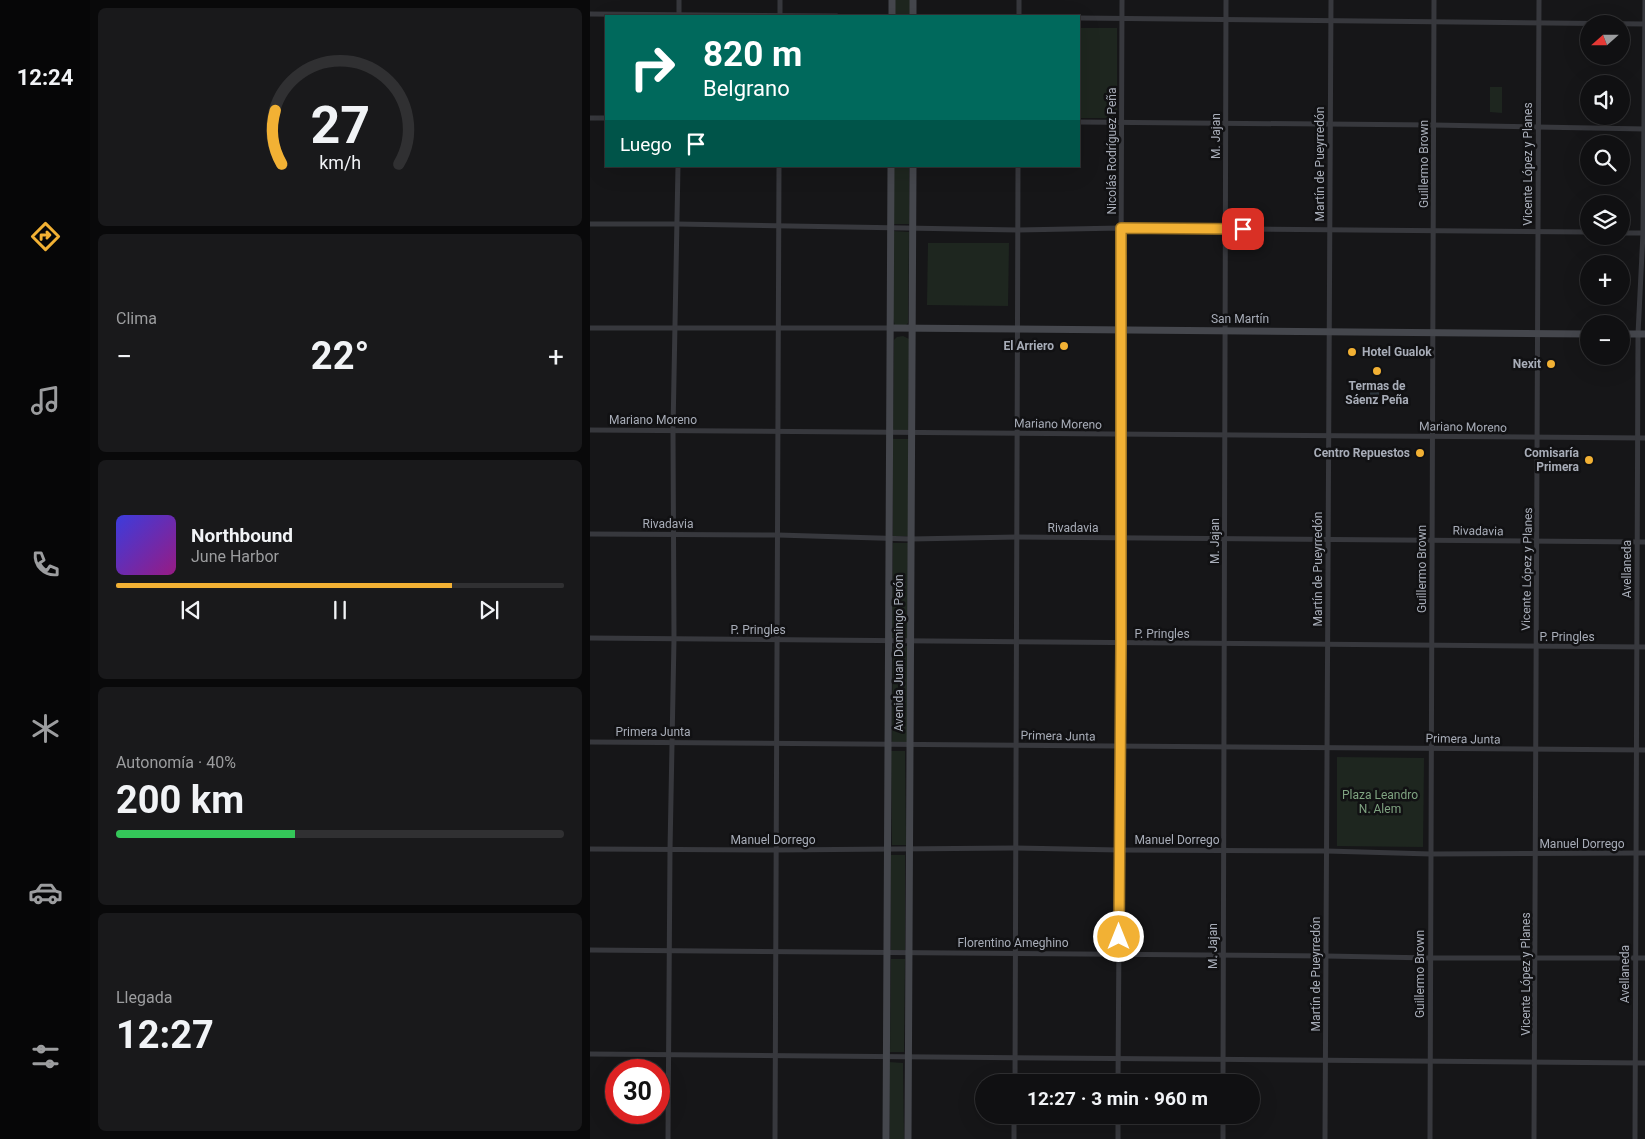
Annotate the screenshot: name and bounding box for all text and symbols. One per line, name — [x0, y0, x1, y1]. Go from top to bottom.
north arrow — [1580, 15, 1630, 65]
map controls — [1580, 15, 1630, 365]
text: 820 m — [703, 34, 802, 75]
icon: right — [620, 35, 685, 100]
text: 12:24 — [17, 65, 73, 90]
button: sound — [1580, 75, 1630, 125]
text: Belgrano — [703, 76, 790, 101]
street label: Nicolás Rodríguez Peña — [1105, 88, 1119, 214]
text: 27 — [310, 95, 370, 156]
street label: Vicente López y Planes — [1521, 102, 1535, 226]
street label: Martín de Pueyrredón — [1313, 107, 1327, 221]
street label: M. Jajan — [1209, 113, 1223, 159]
street label: Guillermo Brown — [1417, 120, 1431, 208]
icon: arrive — [682, 130, 710, 158]
text: Luego — [620, 133, 672, 156]
button: search — [1580, 135, 1630, 185]
text: km/h — [319, 152, 361, 173]
button: layers — [1580, 195, 1630, 245]
pin — [1222, 208, 1264, 250]
icon: arrive — [1229, 215, 1257, 243]
icon: directions — [28, 219, 63, 254]
button: + — [1580, 255, 1630, 305]
text: Clima — [116, 309, 157, 328]
street label: San Martín — [1211, 312, 1269, 326]
button: − — [1580, 315, 1630, 365]
text: 22° — [311, 334, 369, 378]
place label: El Arriero — [1004, 339, 1054, 353]
text: − — [116, 340, 132, 373]
text: + — [548, 340, 564, 373]
marker: El Arriero — [1058, 340, 1070, 352]
place label: Hotel Gualok — [1362, 345, 1432, 359]
marker: Hotel Gualok — [1346, 346, 1358, 358]
place label: Nexit — [1513, 357, 1541, 371]
marker: Nexit — [1545, 358, 1557, 370]
marker: Termas de Sáenz Peña — [1371, 365, 1383, 377]
place label: Termas de Sáenz Peña — [1345, 379, 1409, 407]
icon: music — [28, 383, 63, 418]
street label: Mariano Moreno — [609, 413, 697, 427]
street label: Mariano Moreno — [1014, 416, 1102, 432]
street label: Mariano Moreno — [1419, 419, 1507, 435]
place label: Centro Repuestos — [1314, 446, 1410, 460]
place label: Comisaría Primera — [1524, 446, 1580, 474]
marker: Centro Repuestos — [1414, 447, 1426, 459]
marker: Comisaría Primera — [1583, 454, 1595, 466]
street label: Vicente López y Planes — [1519, 507, 1535, 631]
street label: Martín de Pueyrredón — [1311, 512, 1325, 626]
street label: Rivadavia — [642, 517, 694, 531]
street label: M. Jajan — [1208, 518, 1222, 564]
street label: Rivadavia — [1047, 521, 1099, 535]
text: Northbound — [191, 524, 293, 547]
street label: Rivadavia — [1452, 524, 1504, 538]
street label: Guillermo Brown — [1415, 525, 1429, 613]
street label: Avellaneda — [1620, 540, 1634, 598]
icon: phone — [28, 547, 63, 582]
text: June Harbor — [191, 547, 279, 566]
street label: Avenida Juan Domingo Perón — [892, 574, 906, 732]
icon: previous — [177, 596, 205, 624]
icon: pause — [326, 596, 354, 624]
icon: next — [475, 596, 503, 624]
street label: P. Pringles — [730, 623, 786, 637]
street label: P. Pringles — [1134, 627, 1190, 641]
street label: P. Pringles — [1539, 630, 1595, 644]
icon: climate — [28, 711, 63, 746]
street label: Primera Junta — [615, 725, 691, 739]
street label: Primera Junta — [1020, 728, 1096, 744]
street label: Primera Junta — [1425, 731, 1501, 747]
text: Autonomía · 40% — [116, 753, 236, 772]
text: 200 km — [116, 778, 244, 822]
park label: Plaza Leandro N. Alem — [1342, 788, 1418, 816]
street label: Manuel Dorrego — [730, 833, 816, 847]
street label: Manuel Dorrego — [1134, 833, 1220, 847]
street label: Manuel Dorrego — [1539, 837, 1625, 851]
icon: car — [28, 875, 63, 910]
position arrow — [1092, 910, 1144, 962]
street label: Vicente López y Planes — [1519, 912, 1533, 1036]
street label: Martín de Pueyrredón — [1309, 917, 1323, 1031]
street label: M. Jajan — [1206, 923, 1220, 969]
street label: Guillermo Brown — [1413, 930, 1427, 1018]
street label: Florentino Ameghino — [957, 936, 1069, 950]
street label: Avellaneda — [1618, 945, 1632, 1003]
text: Llegada — [116, 988, 172, 1007]
text: 12:27 — [116, 1013, 214, 1057]
icon: filters — [28, 1039, 63, 1074]
speed limit sign: 30 — [605, 1059, 670, 1124]
text: 12:27 · 3 min · 960 m — [1027, 1087, 1208, 1110]

